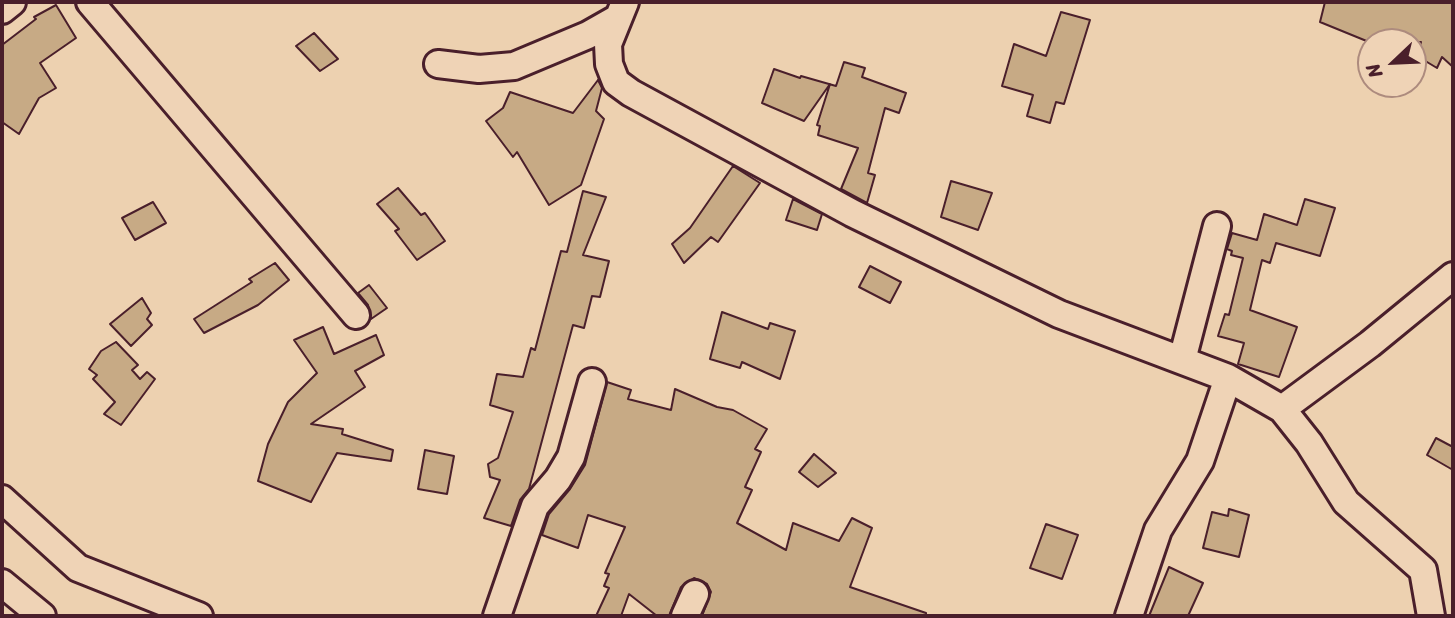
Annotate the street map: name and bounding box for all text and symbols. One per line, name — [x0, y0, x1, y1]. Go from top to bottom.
north arrow — [1357, 28, 1427, 98]
text: N — [1356, 58, 1392, 83]

